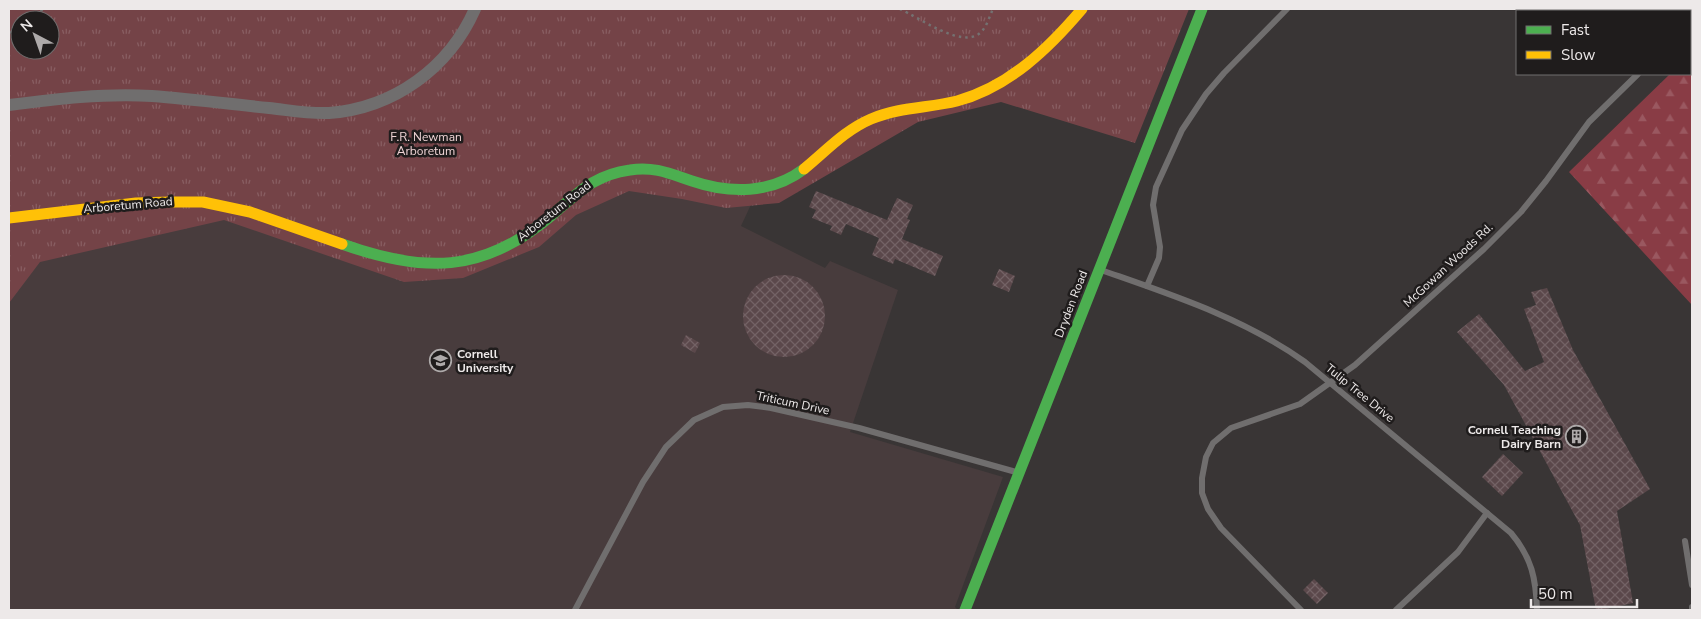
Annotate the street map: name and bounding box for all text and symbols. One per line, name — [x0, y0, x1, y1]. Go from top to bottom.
north arrow — [10, 10, 60, 60]
legend — [1516, 10, 1691, 75]
text: N — [17, 15, 37, 36]
text: Fast — [1561, 20, 1590, 40]
text: Slow — [1561, 45, 1596, 65]
park label: F.R. Newman Arboretum — [390, 129, 462, 159]
street label: Arboretum Road — [514, 177, 594, 245]
street label: Arboretum Road — [83, 193, 173, 217]
street label: McGowan Woods Rd. — [1400, 219, 1496, 311]
street label: Dryden Road — [1051, 268, 1091, 340]
place label: Cornell University — [457, 346, 514, 376]
school or university icon: Cornell University — [429, 349, 453, 373]
street label: Tulip Tree Drive — [1322, 360, 1398, 426]
street label: Triticum Drive — [755, 387, 831, 419]
place label: Cornell Teaching Dairy Barn — [1468, 422, 1561, 452]
building icon: Cornell Teaching Dairy Barn — [1565, 425, 1589, 449]
scale bar — [1531, 576, 1637, 608]
text: 50 m — [1538, 584, 1573, 604]

